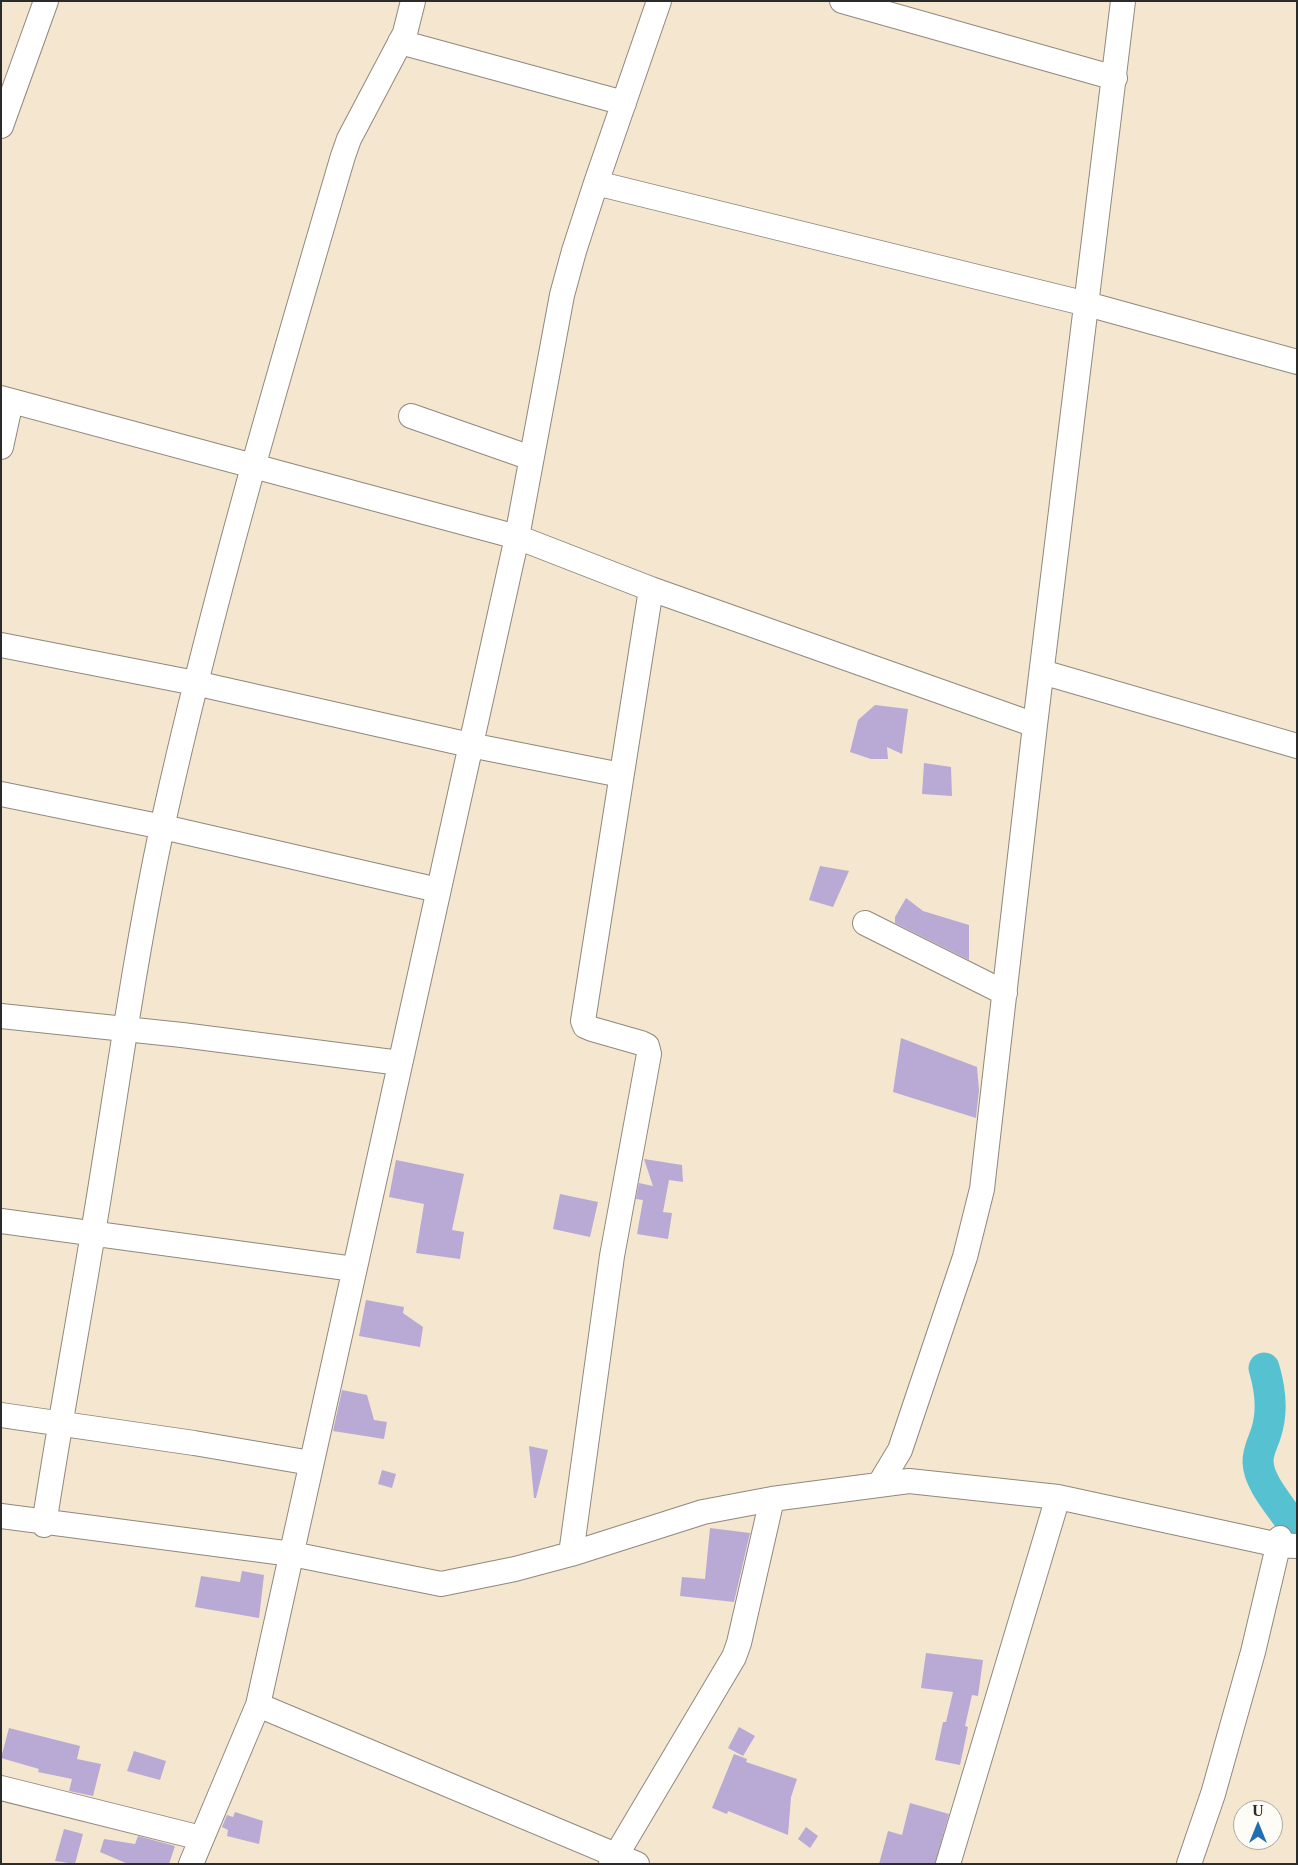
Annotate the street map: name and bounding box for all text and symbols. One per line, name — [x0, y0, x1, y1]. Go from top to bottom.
north arrow — [1233, 1800, 1283, 1850]
text: U — [1252, 1802, 1264, 1820]

